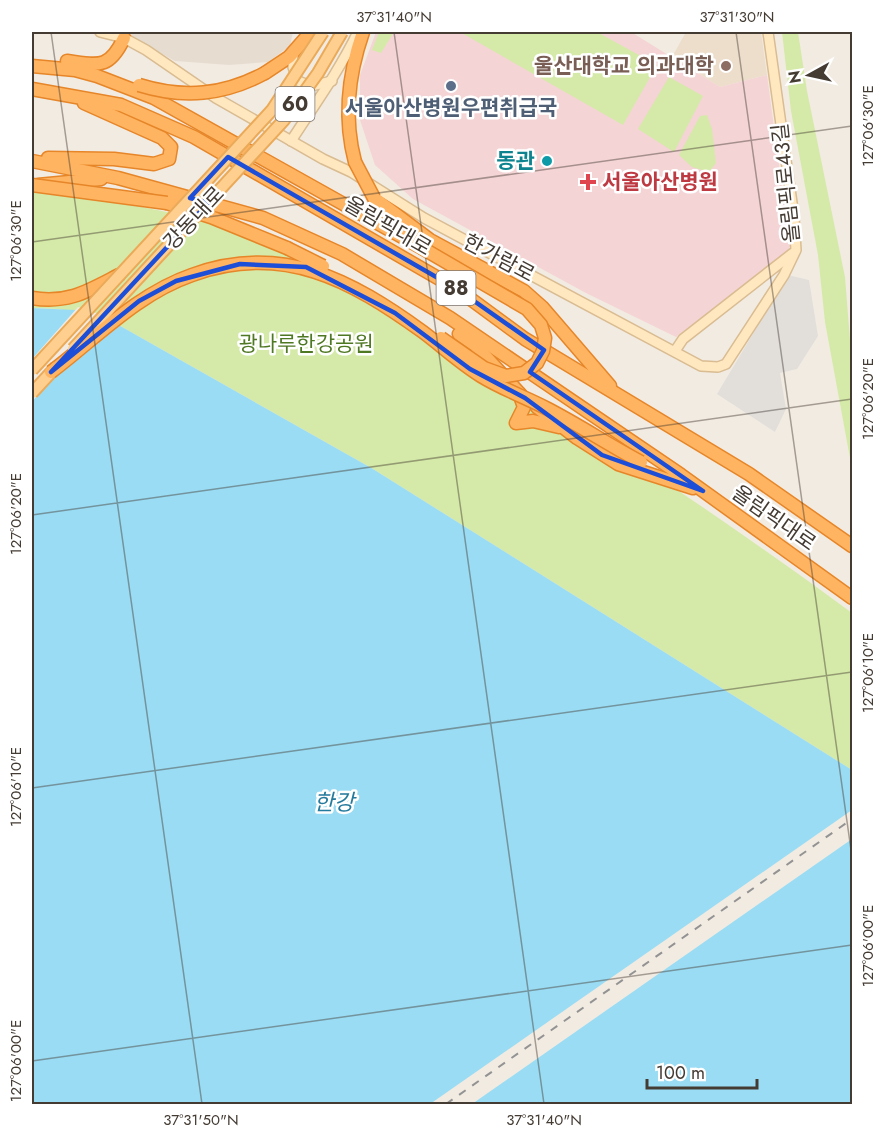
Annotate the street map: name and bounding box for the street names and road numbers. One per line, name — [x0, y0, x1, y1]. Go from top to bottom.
road number: 60 — [276, 87, 314, 121]
street label: 올림픽로43길 — [765, 122, 807, 244]
street label: 강동대로 — [157, 180, 231, 256]
street label: 올림픽대로 — [339, 189, 437, 263]
street label: 한가람로 — [458, 227, 540, 289]
road number: 88 — [436, 271, 476, 305]
street label: 올림픽대로 — [726, 478, 822, 558]

